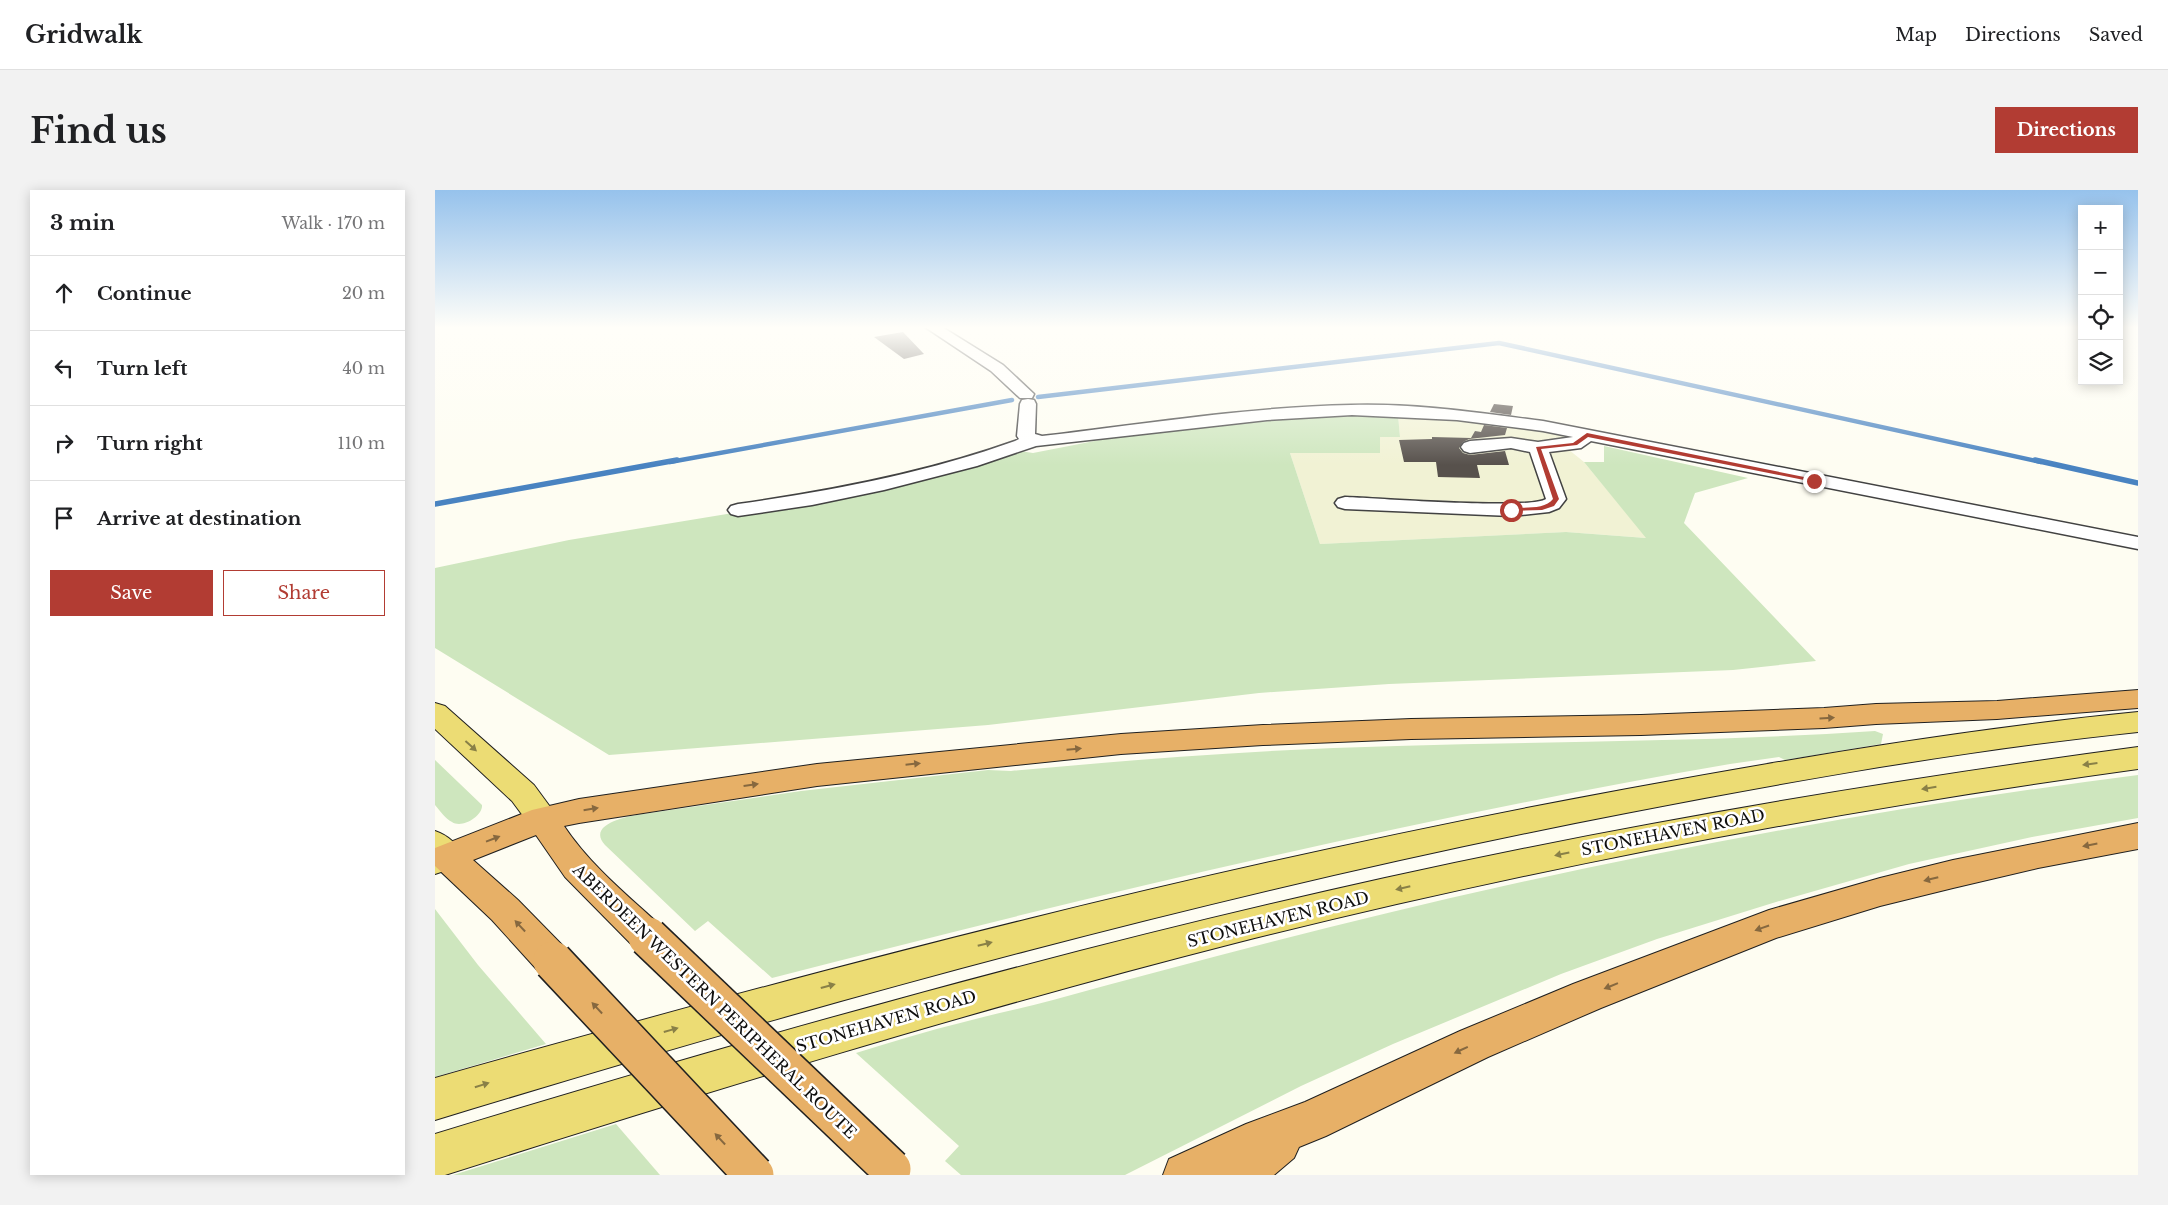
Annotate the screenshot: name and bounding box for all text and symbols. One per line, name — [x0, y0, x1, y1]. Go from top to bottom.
text: Gridwalk — [25, 20, 142, 49]
text: Map — [1895, 24, 1937, 46]
text: Directions — [1965, 24, 2061, 46]
text: Saved — [2089, 24, 2143, 46]
button: Directions — [1995, 107, 2138, 153]
text: Find us — [30, 109, 167, 152]
map controls — [2078, 205, 2123, 385]
button: + — [2078, 205, 2123, 250]
text: 3 min — [50, 210, 115, 236]
text: Walk · 170 m — [282, 213, 385, 233]
button: − — [2078, 250, 2123, 295]
icon: ahead — [50, 279, 78, 307]
text: Continue — [97, 282, 192, 305]
text: 20 m — [342, 283, 385, 303]
button: locate — [2078, 295, 2123, 340]
button: layers — [2078, 340, 2123, 385]
icon: left — [50, 354, 78, 382]
text: Turn left — [97, 357, 188, 380]
text: 40 m — [342, 358, 385, 378]
icon: right — [50, 429, 78, 457]
text: Turn right — [97, 432, 203, 455]
text: 110 m — [338, 433, 385, 453]
route end — [1803, 470, 1826, 493]
route start — [1500, 499, 1523, 522]
icon: arrive — [50, 504, 78, 532]
text: Arrive at destination — [97, 507, 301, 530]
button: Save — [50, 570, 213, 616]
button: Share — [223, 570, 385, 616]
one-way arrow — [1819, 713, 1835, 721]
one-way arrow — [465, 740, 478, 751]
one-way arrow — [1067, 744, 1083, 752]
one-way arrow — [905, 760, 921, 768]
one-way arrow — [2081, 761, 2097, 769]
one-way arrow — [744, 780, 760, 788]
one-way arrow — [1920, 784, 1936, 792]
one-way arrow — [583, 804, 599, 812]
street label: STONEHAVEN ROAD — [1580, 804, 1766, 860]
one-way arrow — [486, 835, 501, 843]
one-way arrow — [2082, 841, 2098, 849]
one-way arrow — [1555, 850, 1570, 858]
street label: ABERDEEN WESTERN PERIPHERAL ROUTE — [568, 859, 861, 1142]
one-way arrow — [1924, 876, 1939, 884]
one-way arrow — [1396, 884, 1411, 892]
street label: STONEHAVEN ROAD — [1185, 887, 1371, 951]
one-way arrow — [514, 920, 526, 932]
one-way arrow — [1755, 924, 1770, 932]
one-way arrow — [977, 940, 992, 948]
one-way arrow — [820, 982, 835, 990]
one-way arrow — [1603, 982, 1618, 990]
street label: STONEHAVEN ROAD — [794, 986, 978, 1056]
one-way arrow — [591, 1002, 603, 1014]
one-way arrow — [664, 1026, 679, 1034]
one-way arrow — [1454, 1046, 1469, 1054]
one-way arrow — [474, 1081, 489, 1089]
one-way arrow — [714, 1134, 726, 1146]

